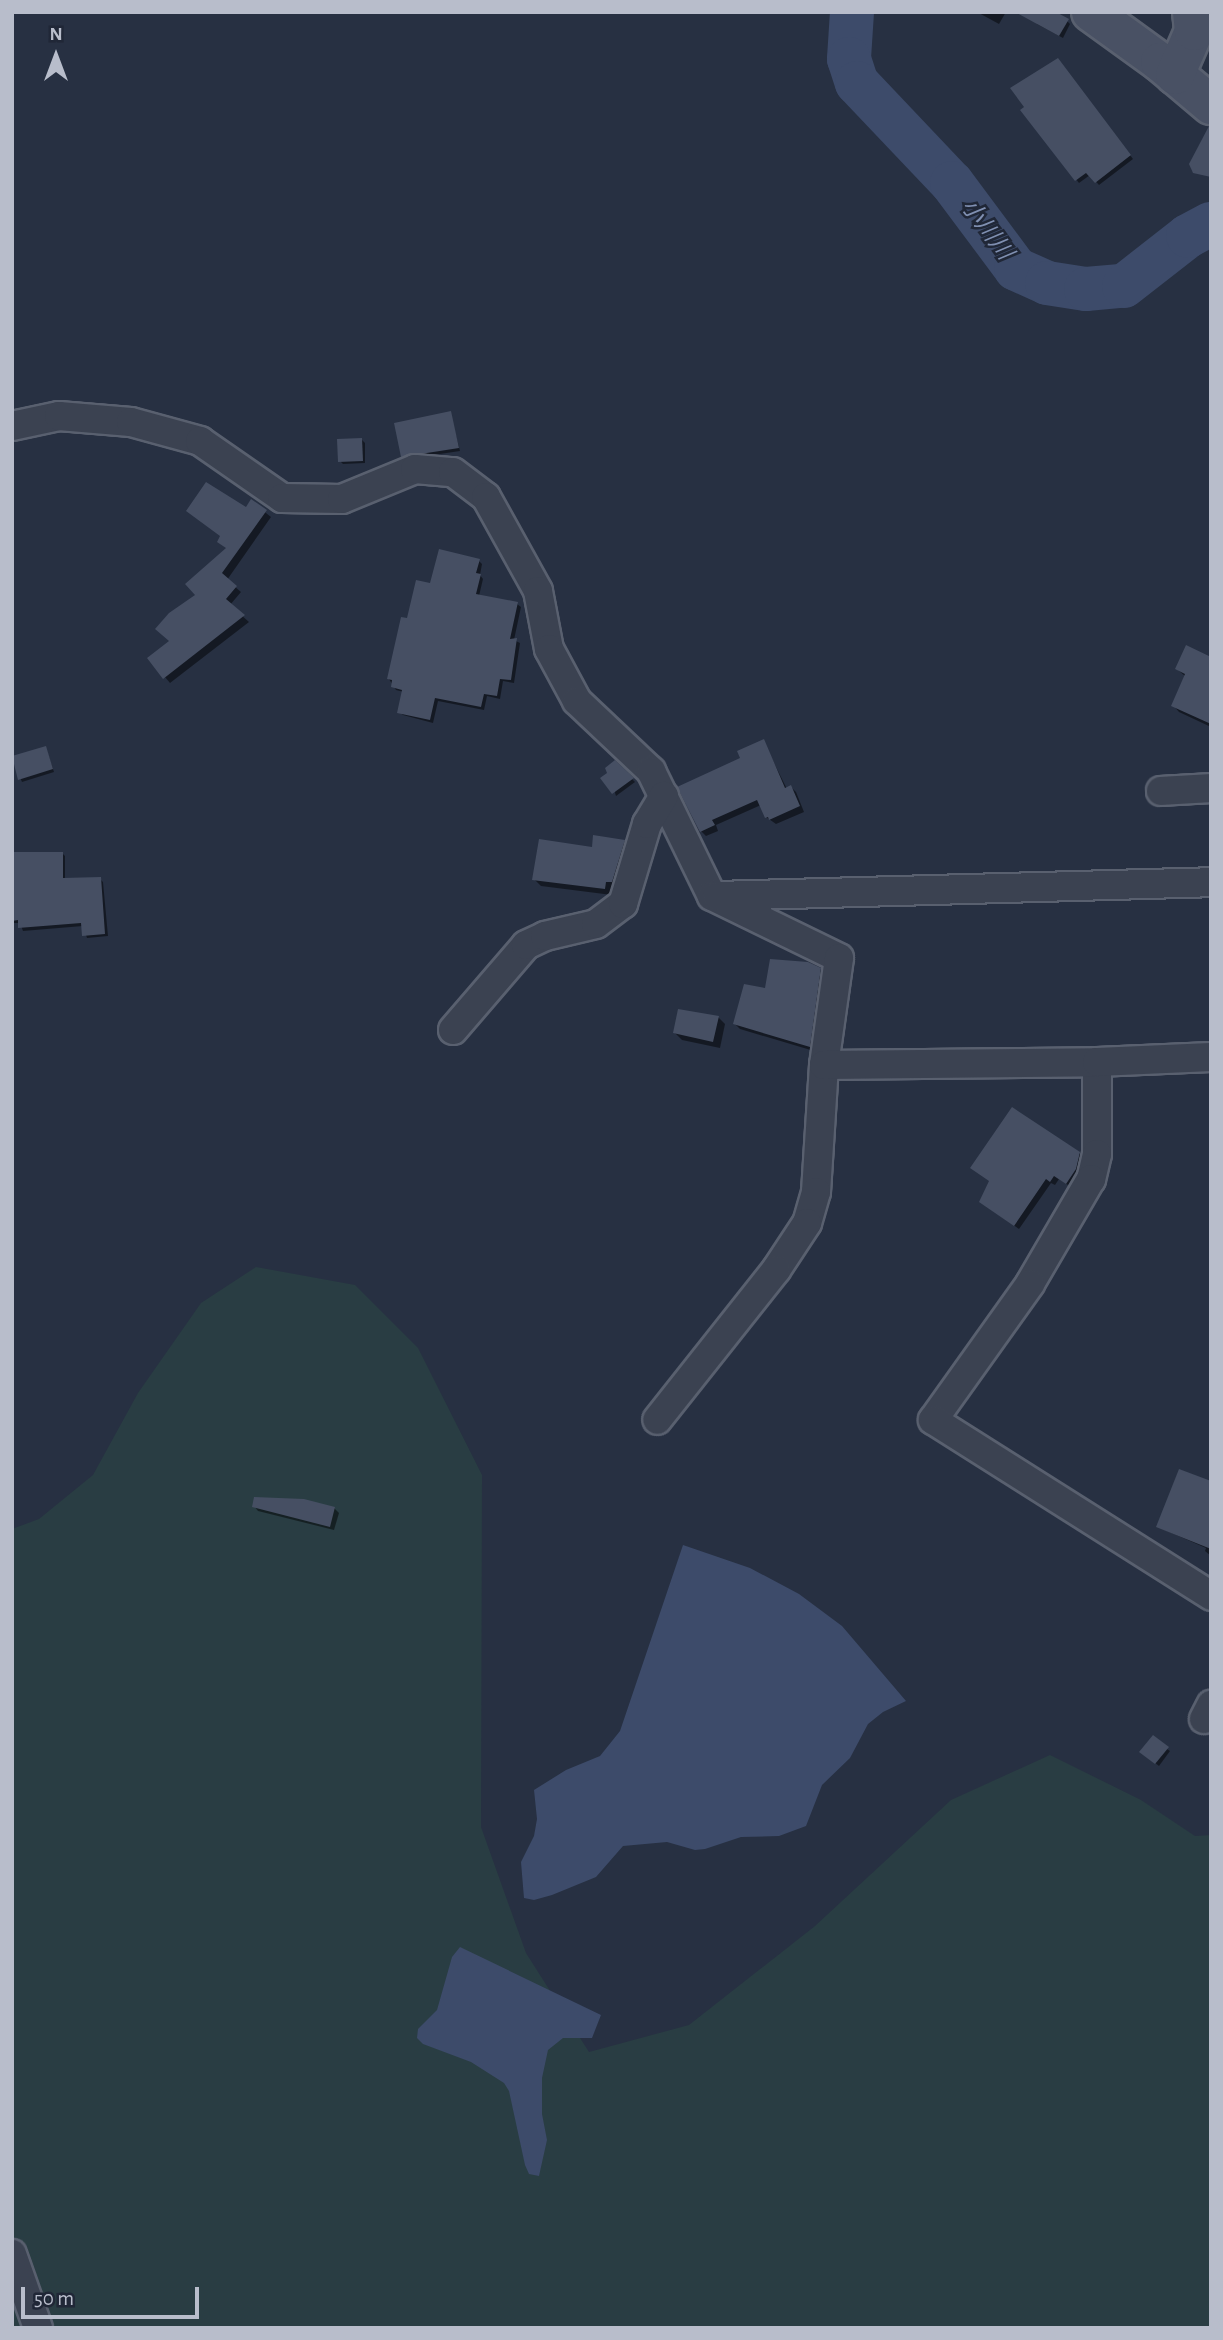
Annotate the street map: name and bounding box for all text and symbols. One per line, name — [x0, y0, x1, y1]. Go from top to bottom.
north arrow — [21, 21, 91, 91]
text: N — [49, 25, 63, 44]
water label: 小川川 — [954, 194, 1018, 266]
scale bar — [24, 2274, 203, 2318]
text: 50 m — [34, 2288, 74, 2309]

